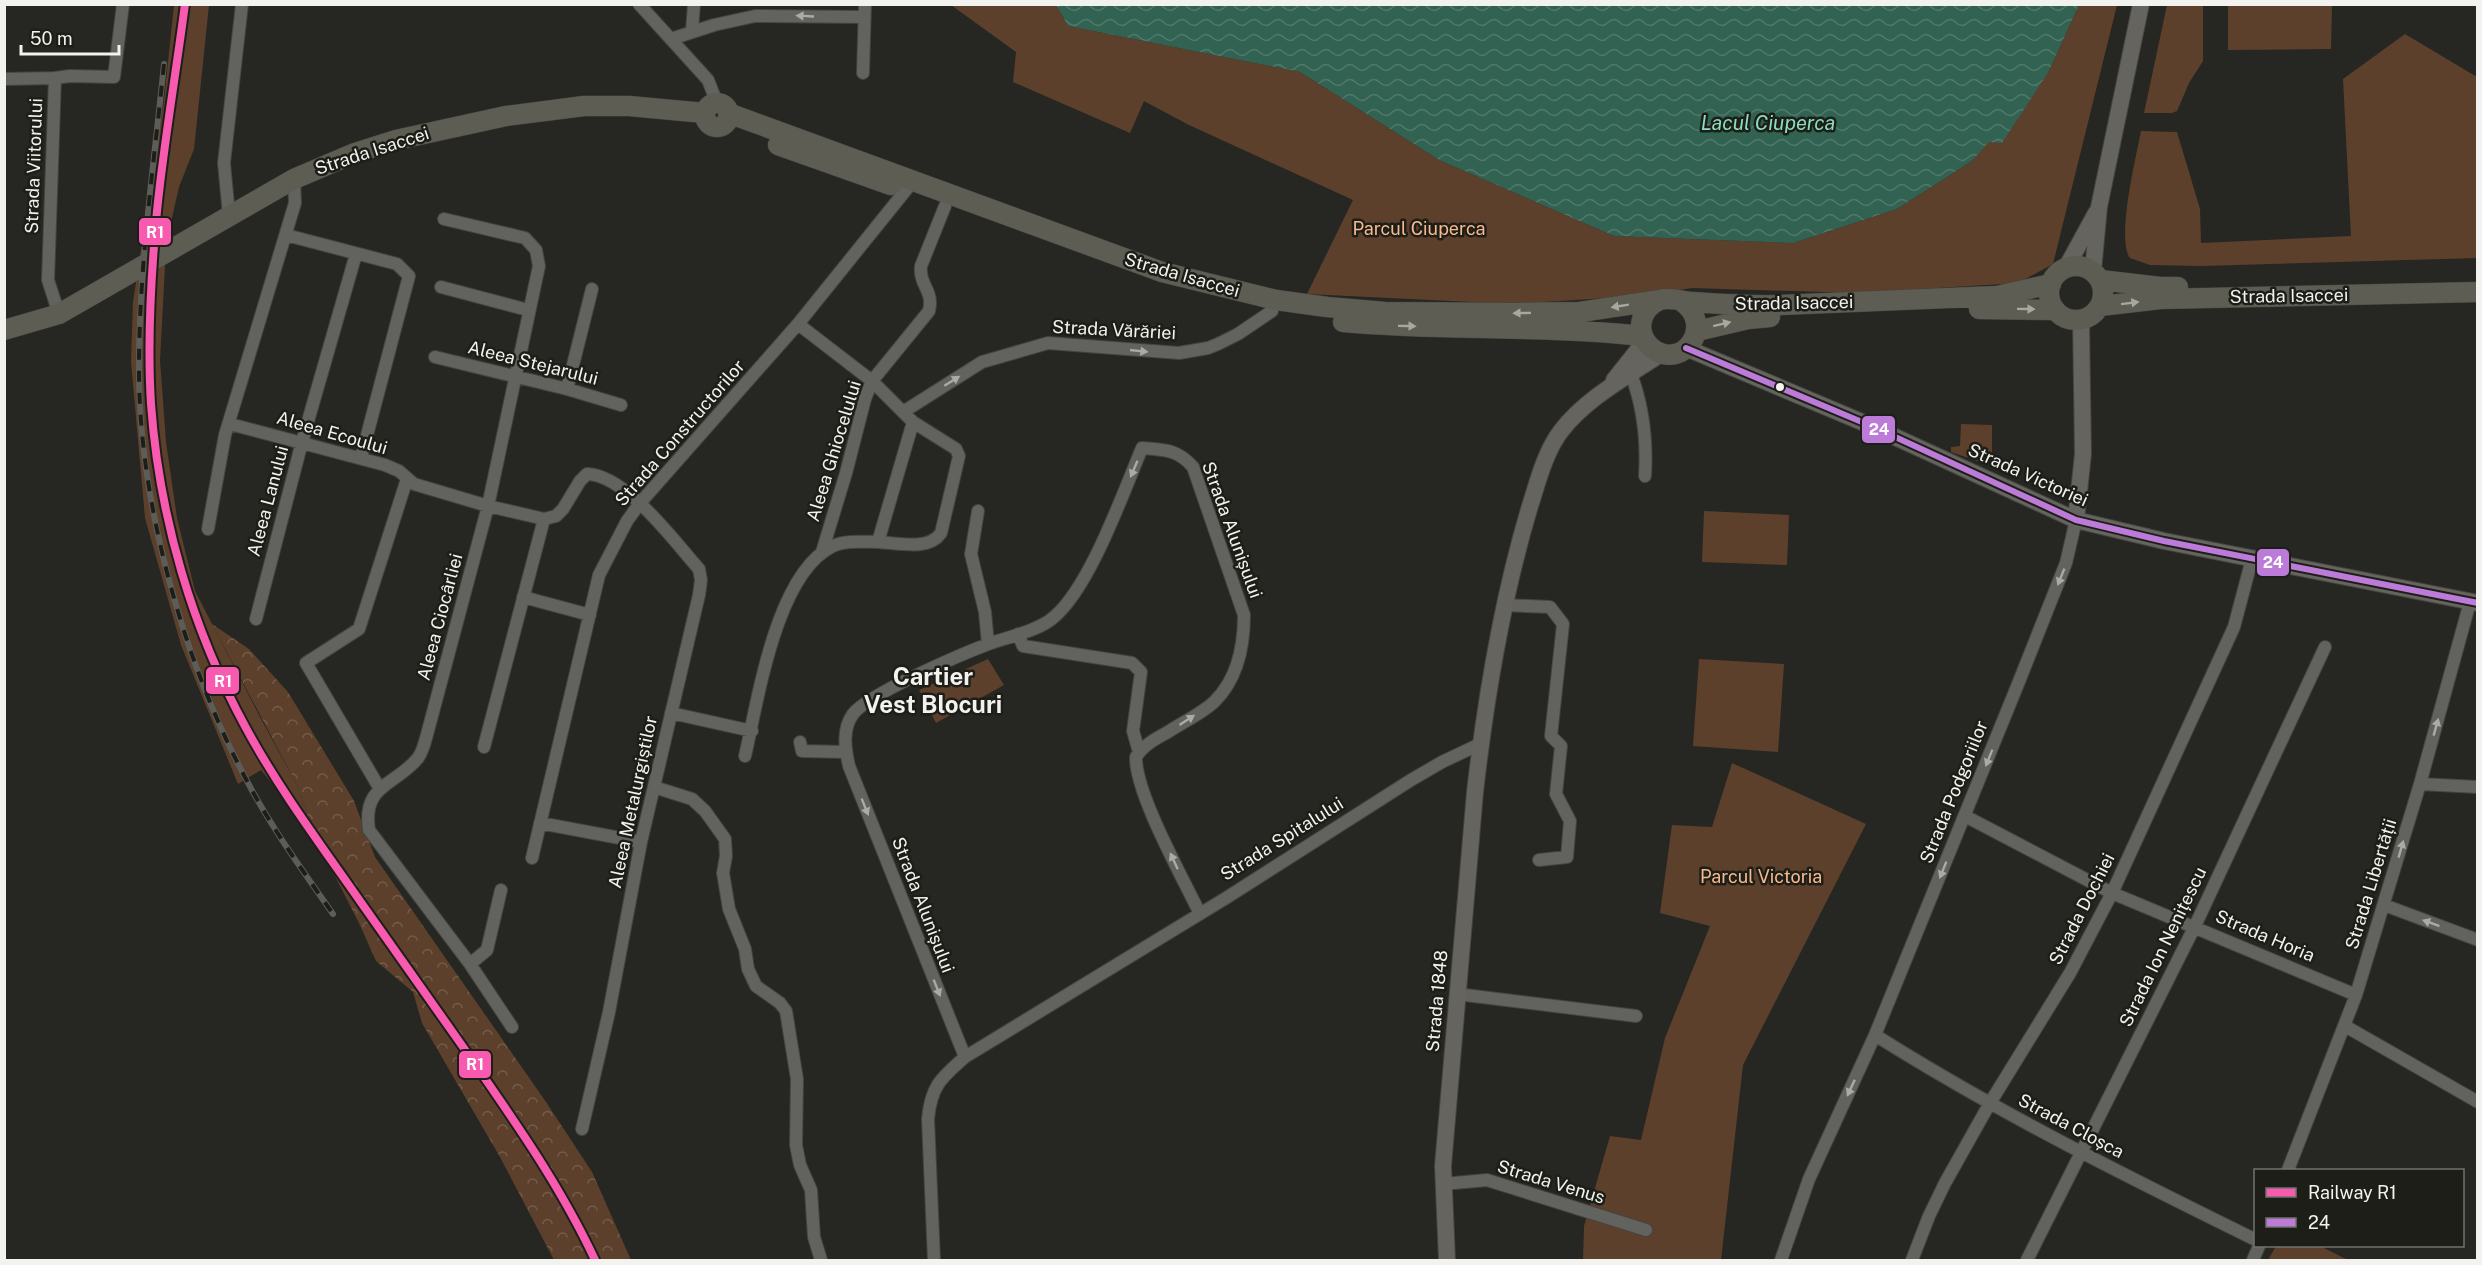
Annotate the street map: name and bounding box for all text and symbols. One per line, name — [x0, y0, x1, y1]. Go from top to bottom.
one-way arrow — [795, 12, 814, 21]
scale bar — [21, 18, 118, 56]
text: 50 m — [30, 28, 73, 49]
street label: Strada Viitorului — [21, 98, 46, 234]
water label: Lacul Ciuperca — [1701, 111, 1835, 135]
street label: Strada Isaccei — [312, 122, 432, 179]
line badge: R1 — [138, 217, 172, 246]
park label: Parcul Ciuperca — [1352, 218, 1486, 239]
text: R1 — [146, 223, 164, 242]
street label: Strada Isaccei — [1122, 248, 1242, 301]
street label: Strada Isaccei — [2229, 284, 2349, 307]
street label: Strada Isaccei — [1734, 291, 1854, 314]
one-way arrow — [2121, 298, 2140, 308]
one-way arrow — [1611, 302, 1630, 311]
one-way arrow — [2016, 304, 2035, 314]
one-way arrow — [1512, 308, 1531, 317]
street label: Strada Vărăriei — [1052, 316, 1177, 343]
one-way arrow — [1713, 319, 1731, 329]
one-way arrow — [1397, 321, 1416, 331]
street label: Aleea Stejarului — [466, 336, 600, 389]
one-way arrow — [1129, 346, 1148, 356]
street label: Strada Constructorilor — [610, 355, 749, 510]
one-way arrow — [944, 376, 960, 387]
street label: Aleea Ghiocelului — [802, 378, 865, 524]
unlabelled marker — [1774, 381, 1786, 393]
street label: Aleea Ecoului — [274, 407, 390, 458]
line badge: 24 — [1861, 415, 1896, 444]
text: 24 — [1869, 420, 1890, 439]
street label: Strada Victoriei — [1965, 439, 2091, 510]
street label: Aleea Lanului — [243, 443, 292, 558]
street label: Strada Alunișului — [1198, 459, 1267, 601]
one-way arrow — [1129, 460, 1138, 477]
line badge: 24 — [2256, 548, 2290, 577]
street label: Aleea Ciocârliei — [412, 551, 467, 683]
text: 24 — [2263, 553, 2284, 572]
one-way arrow — [2056, 568, 2066, 586]
district label: Cartier Vest Blocuri — [864, 662, 1002, 718]
line badge: R1 — [205, 666, 240, 695]
text: R1 — [214, 672, 232, 691]
street label: Aleea Metalurgiștilor — [604, 714, 661, 890]
one-way arrow — [1179, 714, 1196, 725]
street label: Strada Podgoriilor — [1915, 717, 1992, 866]
one-way arrow — [2432, 718, 2441, 736]
one-way arrow — [1984, 749, 1994, 767]
street label: Strada Spitalului — [1217, 792, 1347, 885]
one-way arrow — [860, 798, 870, 816]
street label: Strada Libertății — [2341, 816, 2400, 952]
street label: Strada Alunișului — [888, 834, 959, 976]
one-way arrow — [2397, 840, 2406, 858]
street label: Strada Dochiei — [2044, 850, 2119, 968]
one-way arrow — [1170, 852, 1179, 869]
one-way arrow — [1938, 862, 1948, 880]
street label: Strada Ion Nenițescu — [2115, 864, 2210, 1030]
park label: Parcul Victoria — [1700, 866, 1822, 887]
street label: Strada Horia — [2212, 905, 2318, 966]
one-way arrow — [2422, 917, 2440, 927]
street label: Strada 1848 — [1422, 949, 1451, 1053]
one-way arrow — [933, 979, 942, 997]
line badge: R1 — [458, 1050, 492, 1079]
text: R1 — [466, 1055, 484, 1074]
one-way arrow — [1846, 1080, 1855, 1097]
street label: Strada Cloșca — [2015, 1089, 2128, 1162]
street label: Strada Venus — [1495, 1155, 1608, 1208]
legend — [2254, 1169, 2464, 1247]
text: Railway R1 — [2308, 1182, 2397, 1203]
text: 24 — [2308, 1212, 2330, 1233]

